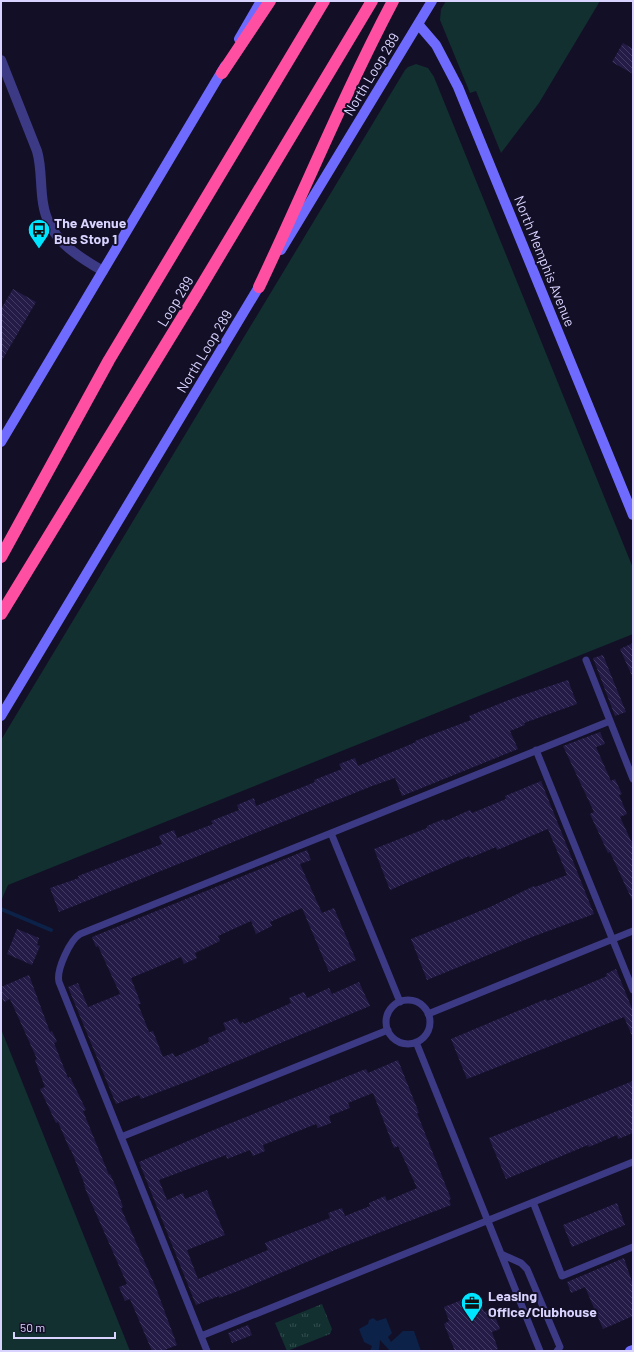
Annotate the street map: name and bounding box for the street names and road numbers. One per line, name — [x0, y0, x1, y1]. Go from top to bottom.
street label: North Loop 289 — [340, 29, 402, 119]
street label: North Memphis Avenue — [511, 193, 579, 329]
street label: Loop 289 — [153, 273, 197, 329]
street label: North Loop 289 — [173, 306, 235, 396]

